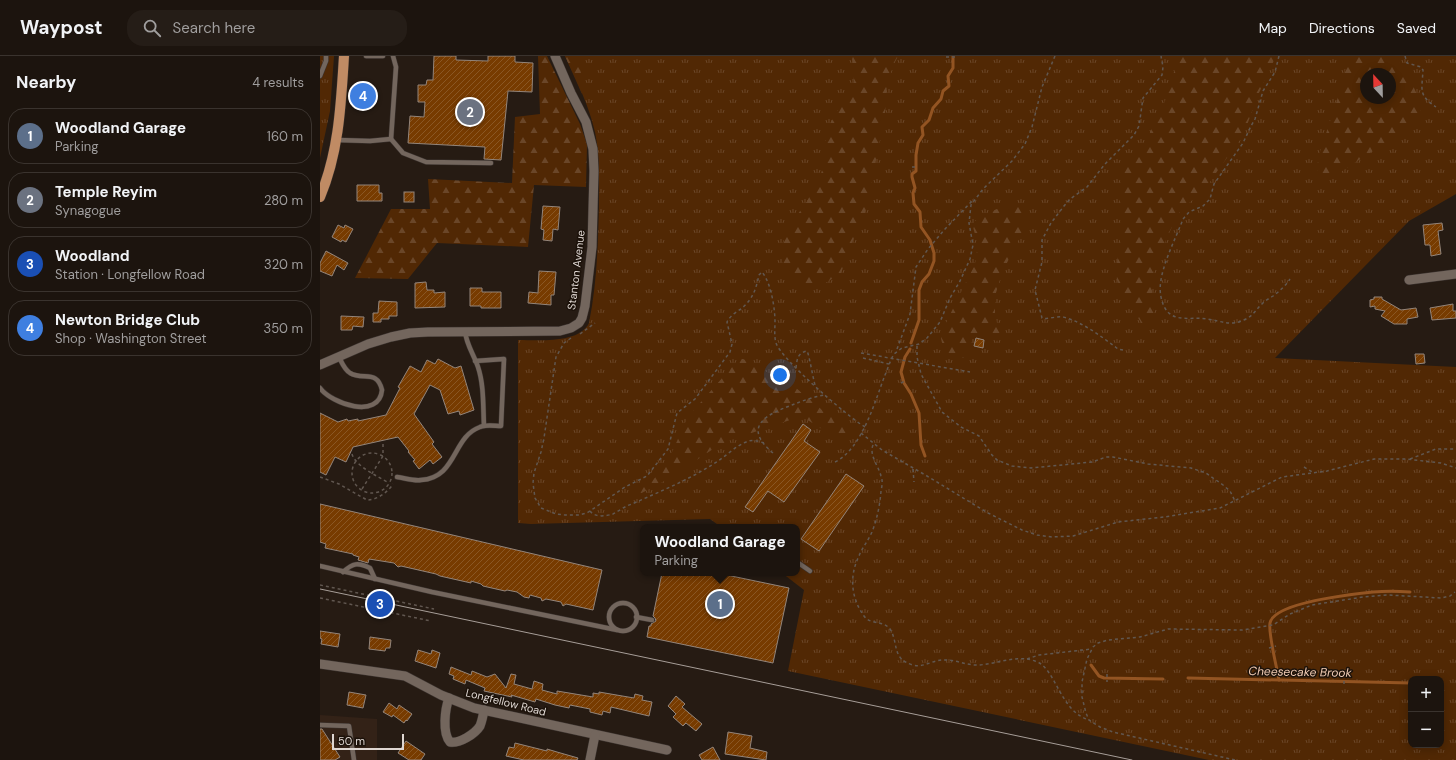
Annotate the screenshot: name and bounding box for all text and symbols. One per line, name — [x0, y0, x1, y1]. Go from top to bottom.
search box — [127, 10, 407, 46]
text: Waypost — [20, 15, 103, 40]
icon: search — [141, 17, 163, 39]
text: Search here — [173, 18, 255, 38]
text: Map — [1259, 19, 1287, 37]
text: Directions — [1309, 19, 1375, 37]
text: Saved — [1397, 19, 1436, 37]
north arrow — [1360, 68, 1396, 104]
text: Nearby — [16, 71, 76, 93]
text: 4 results — [252, 74, 304, 91]
pin: 4 — [350, 81, 376, 111]
pin: 2 — [457, 97, 483, 127]
text: Woodland Garage — [55, 118, 186, 138]
text: 1 — [28, 128, 32, 145]
text: 160 m — [267, 128, 303, 145]
text: Parking — [55, 138, 99, 155]
text: Temple Reyim — [55, 182, 157, 202]
text: 2 — [26, 192, 34, 209]
text: 280 m — [264, 192, 303, 209]
text: Synagogue — [55, 202, 121, 219]
street label: Stanton Avenue — [564, 229, 588, 311]
text: Woodland — [55, 246, 129, 266]
text: 3 — [26, 256, 34, 273]
text: 320 m — [264, 256, 303, 273]
text: Station · Longfellow Road — [55, 266, 205, 283]
text: Newton Bridge Club — [55, 310, 200, 330]
text: 4 — [26, 320, 34, 337]
text: 350 m — [263, 320, 303, 337]
text: Shop · Washington Street — [55, 330, 207, 347]
your location — [770, 365, 790, 385]
popup — [640, 524, 800, 576]
text: Woodland Garage — [654, 532, 786, 552]
text: Parking — [654, 552, 698, 569]
pin: 3 — [367, 589, 393, 619]
pin: 1 — [707, 589, 733, 619]
water label: Cheesecake Brook — [1248, 663, 1353, 681]
map controls — [1408, 676, 1444, 748]
button: + — [1408, 676, 1444, 712]
street label: Longfellow Road — [464, 685, 548, 719]
button: − — [1408, 712, 1444, 748]
scale bar — [332, 732, 404, 751]
text: 50 m — [338, 734, 365, 748]

